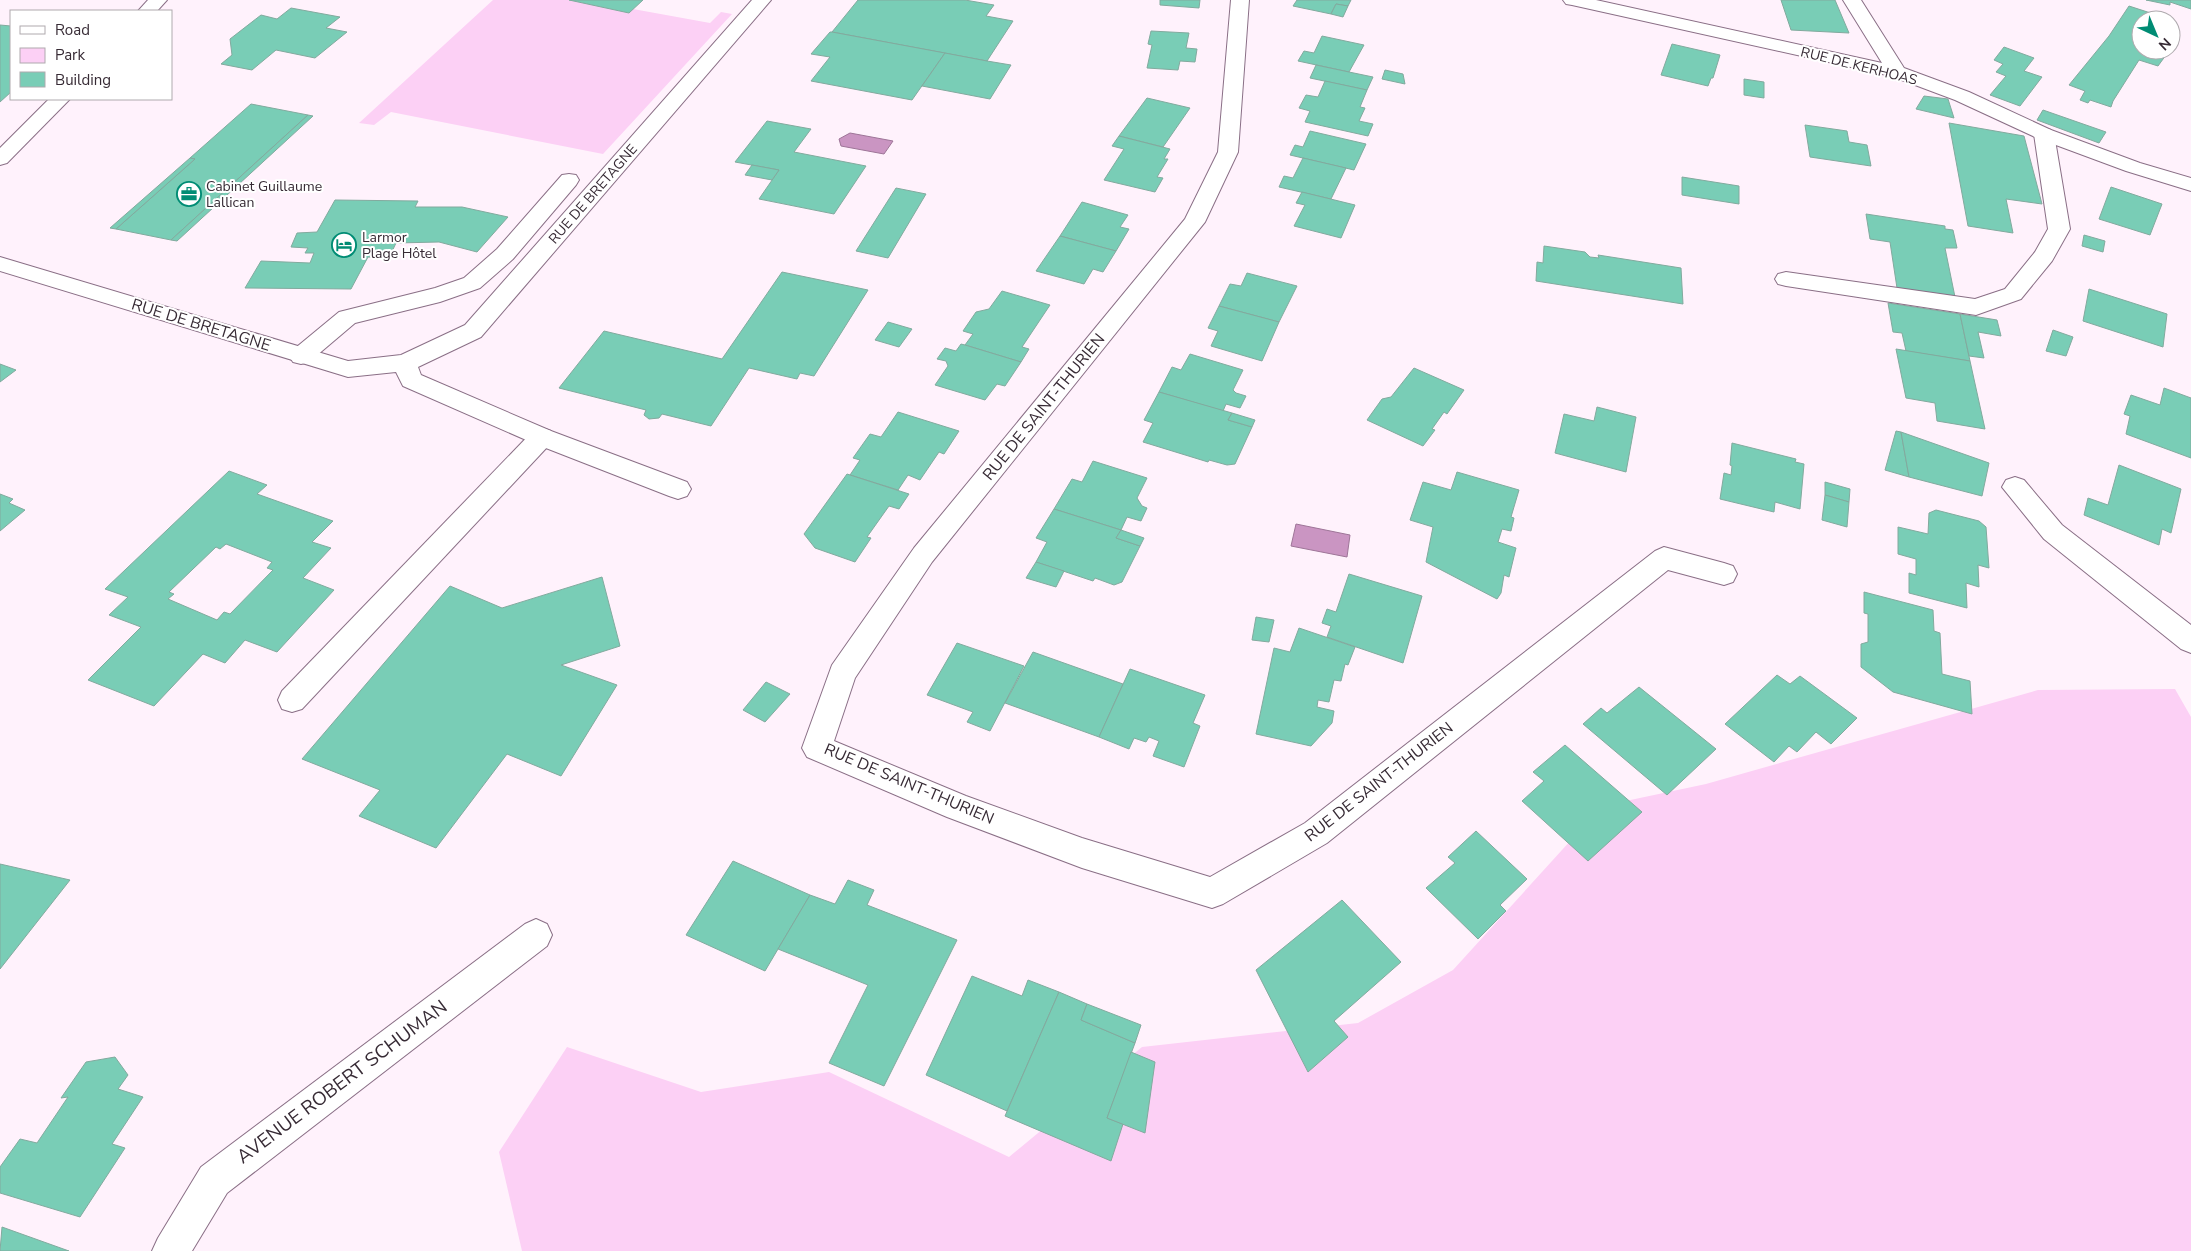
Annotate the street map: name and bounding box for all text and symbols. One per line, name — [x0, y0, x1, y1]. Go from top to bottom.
legend — [10, 10, 172, 100]
north arrow — [2131, 10, 2181, 60]
text: Road — [55, 20, 90, 40]
text: N — [2154, 34, 2175, 54]
street label: RUE DE KERHOAS — [1799, 42, 1920, 90]
text: Park — [55, 45, 85, 65]
text: Building — [55, 70, 111, 90]
street label: RUE DE BRETAGNE — [544, 140, 642, 248]
place label: Cabinet Guillaume Lallican — [206, 177, 322, 212]
office icon: Cabinet Guillaume Lallican — [176, 181, 202, 207]
place label: Larmor Plage Hôtel — [362, 228, 437, 263]
hotel icon: Larmor Plage Hôtel — [331, 232, 357, 258]
street label: RUE DE BRETAGNE — [129, 293, 273, 357]
street label: RUE DE SAINT-THURIEN — [978, 329, 1110, 485]
street label: RUE DE SAINT-THURIEN — [1300, 717, 1458, 847]
street label: RUE DE SAINT-THURIEN — [821, 738, 997, 830]
street label: AVENUE ROBERT SCHUMAN — [231, 994, 453, 1170]

